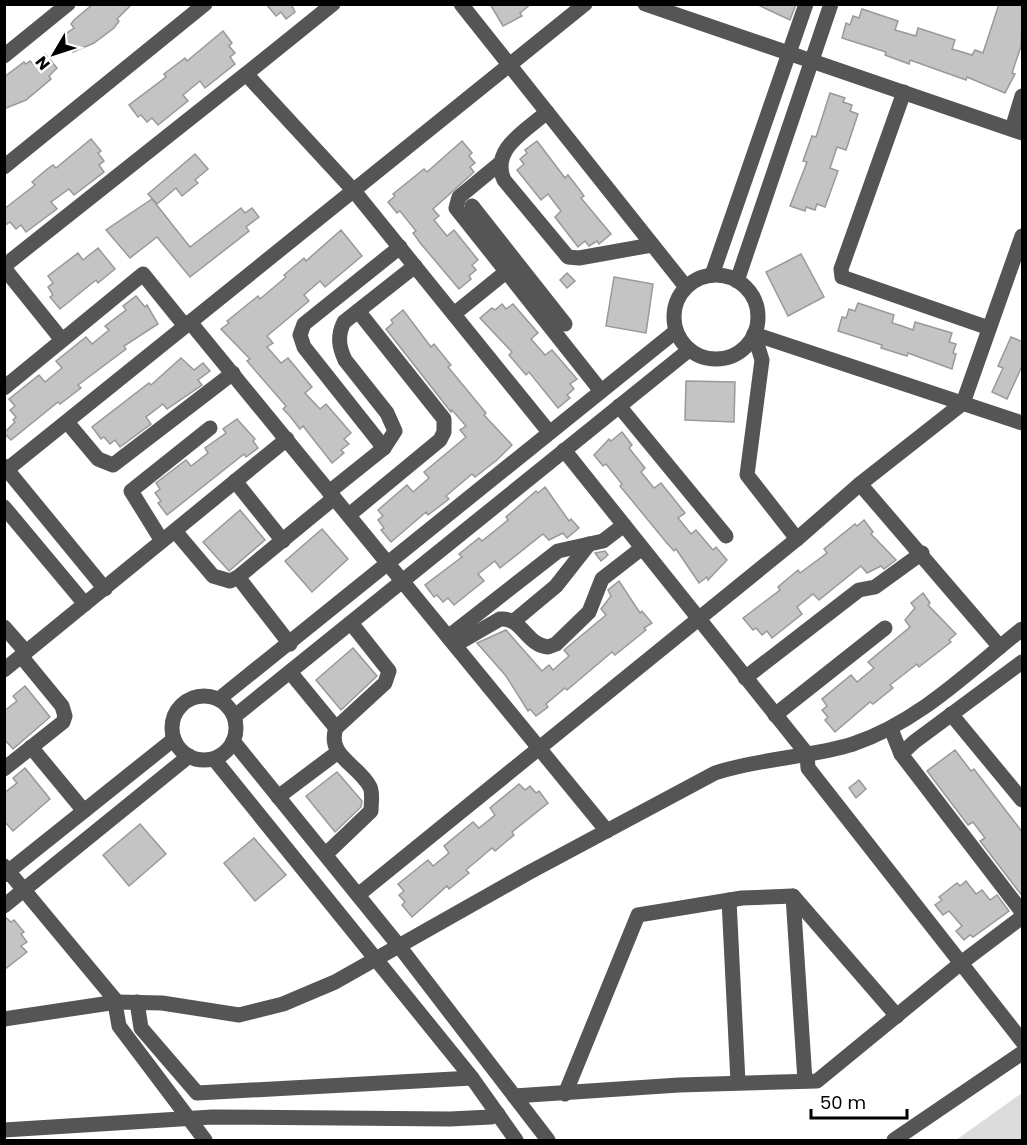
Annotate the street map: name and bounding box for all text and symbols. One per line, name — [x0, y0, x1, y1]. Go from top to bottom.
north arrow — [24, 24, 84, 84]
text: N — [30, 51, 55, 75]
scale bar — [811, 1082, 907, 1120]
text: 50 m — [820, 1090, 866, 1115]

